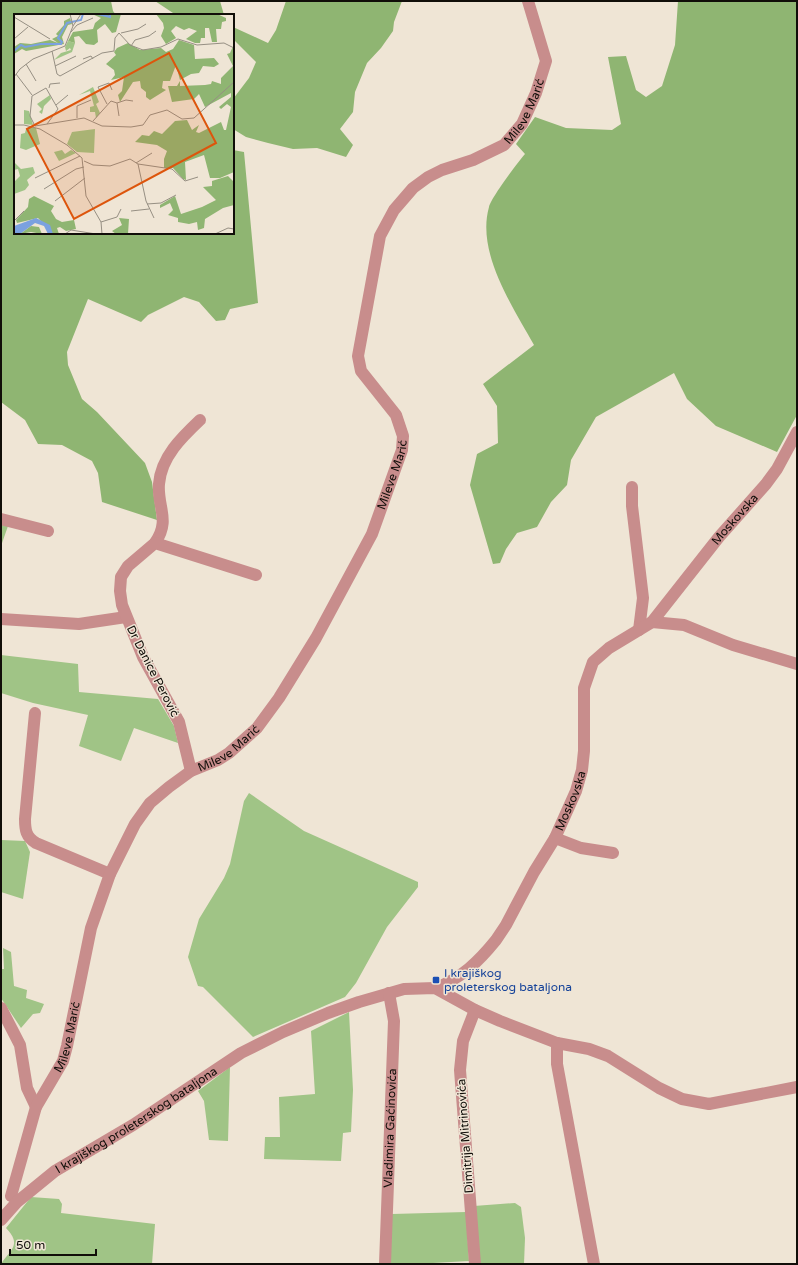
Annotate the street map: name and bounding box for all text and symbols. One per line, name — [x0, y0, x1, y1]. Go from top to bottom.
inset map — [14, 14, 234, 234]
street label: Mileve Marić — [501, 77, 547, 147]
street label: Mileve Marić — [374, 440, 410, 512]
street label: Moskovska — [709, 491, 761, 548]
street label: Dr Danice Perović — [124, 623, 182, 719]
street label: Mileve Marić — [196, 722, 262, 775]
street label: Moskovska — [552, 769, 588, 833]
place label: I krajiškog proleterskog bataljona — [444, 966, 572, 994]
marker: I krajiškog proleterskog bataljona — [431, 975, 441, 985]
street label: Mileve Marić — [51, 1000, 83, 1075]
street label: I krajiškog proleterskog bataljona — [53, 1064, 220, 1176]
street label: Vladimira Gaćinovića — [381, 1068, 399, 1188]
street label: Dimitrija Mitrinovića — [454, 1078, 476, 1194]
scale bar — [10, 1231, 96, 1257]
text: 50 m — [16, 1238, 45, 1252]

